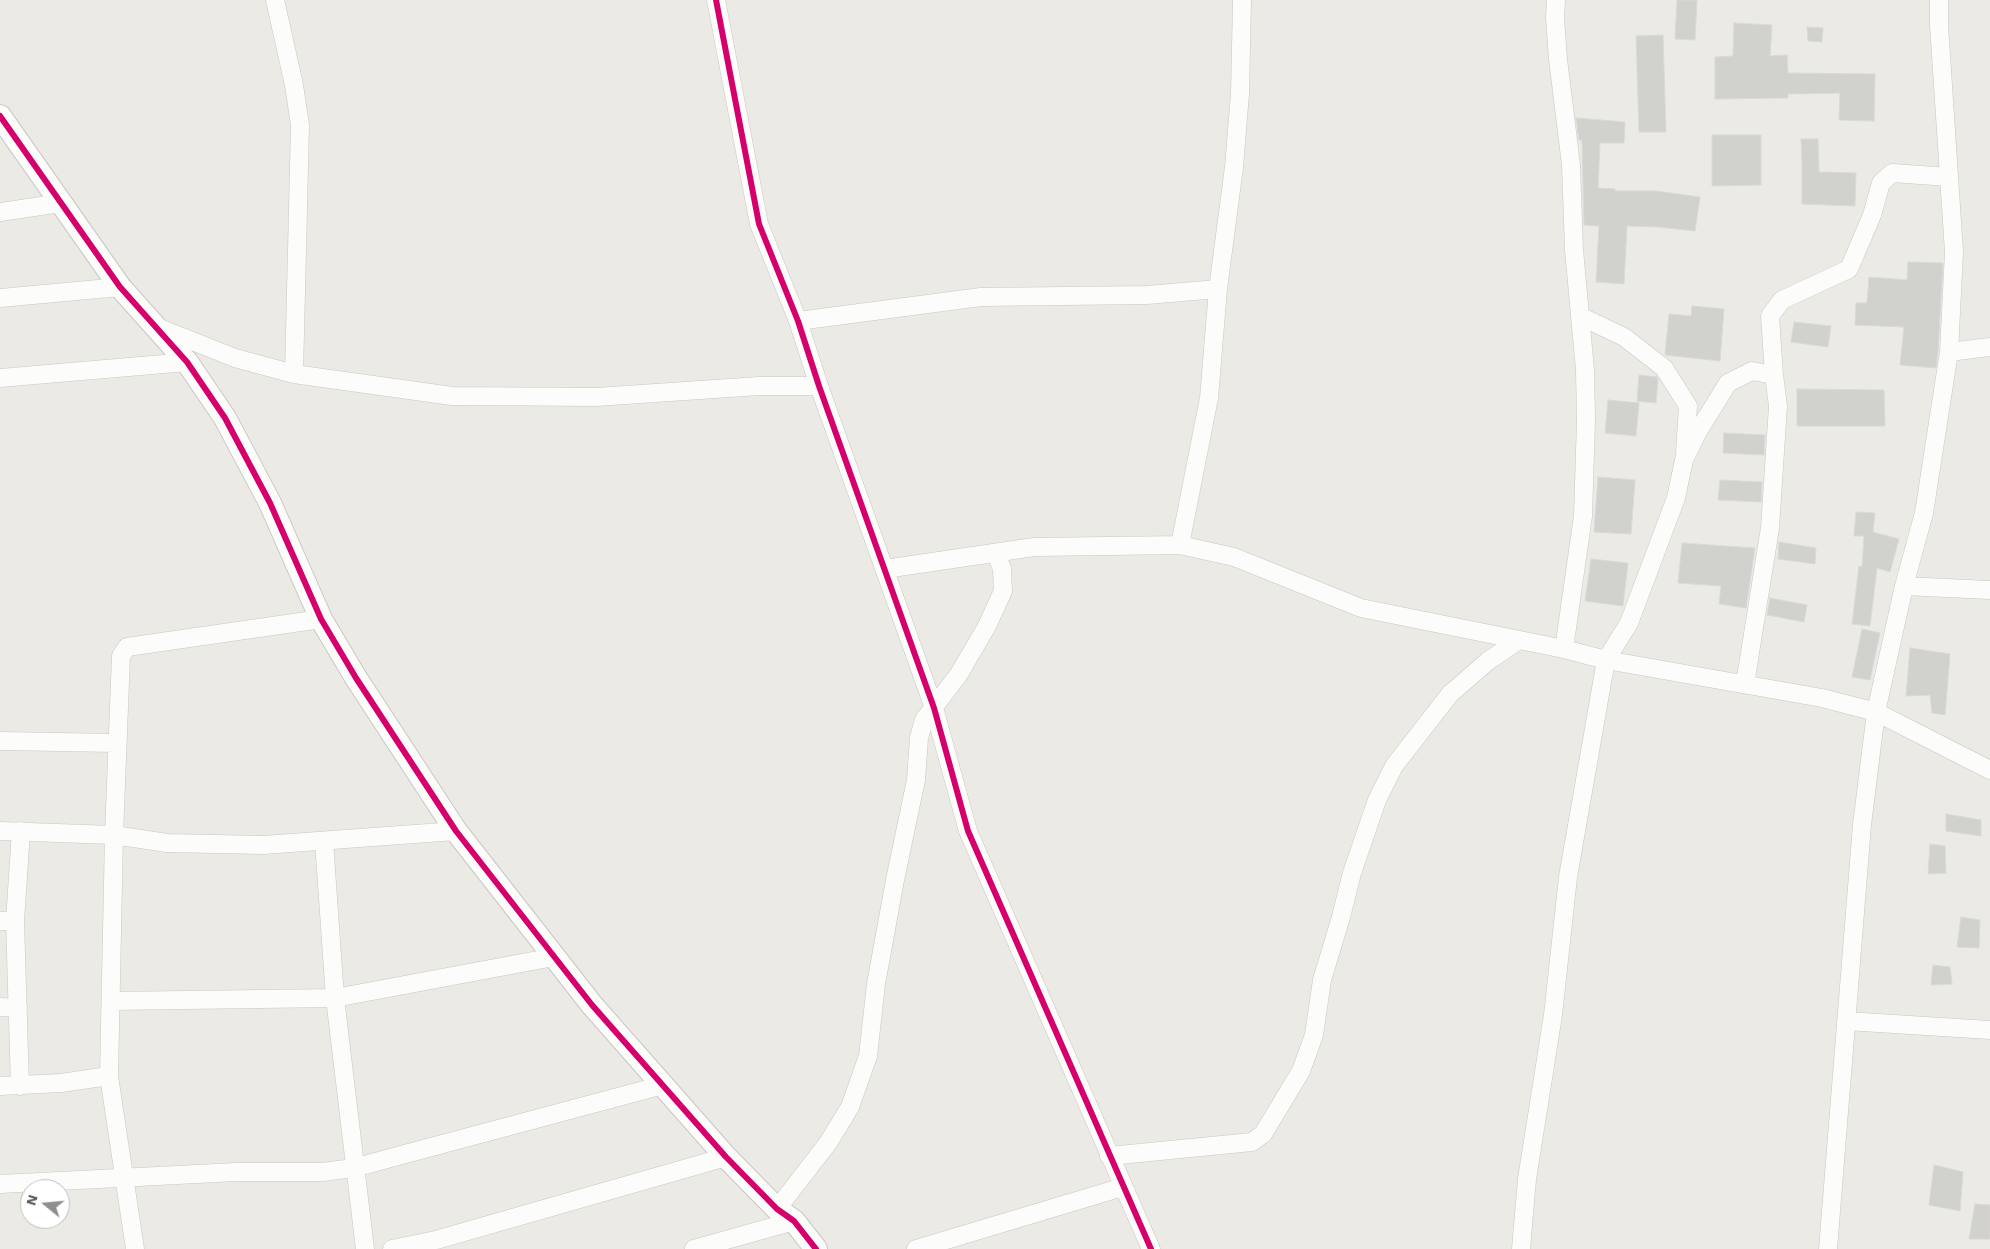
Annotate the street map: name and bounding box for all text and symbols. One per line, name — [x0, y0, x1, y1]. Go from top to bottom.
north arrow — [20, 1179, 70, 1229]
text: N — [22, 1193, 41, 1207]

